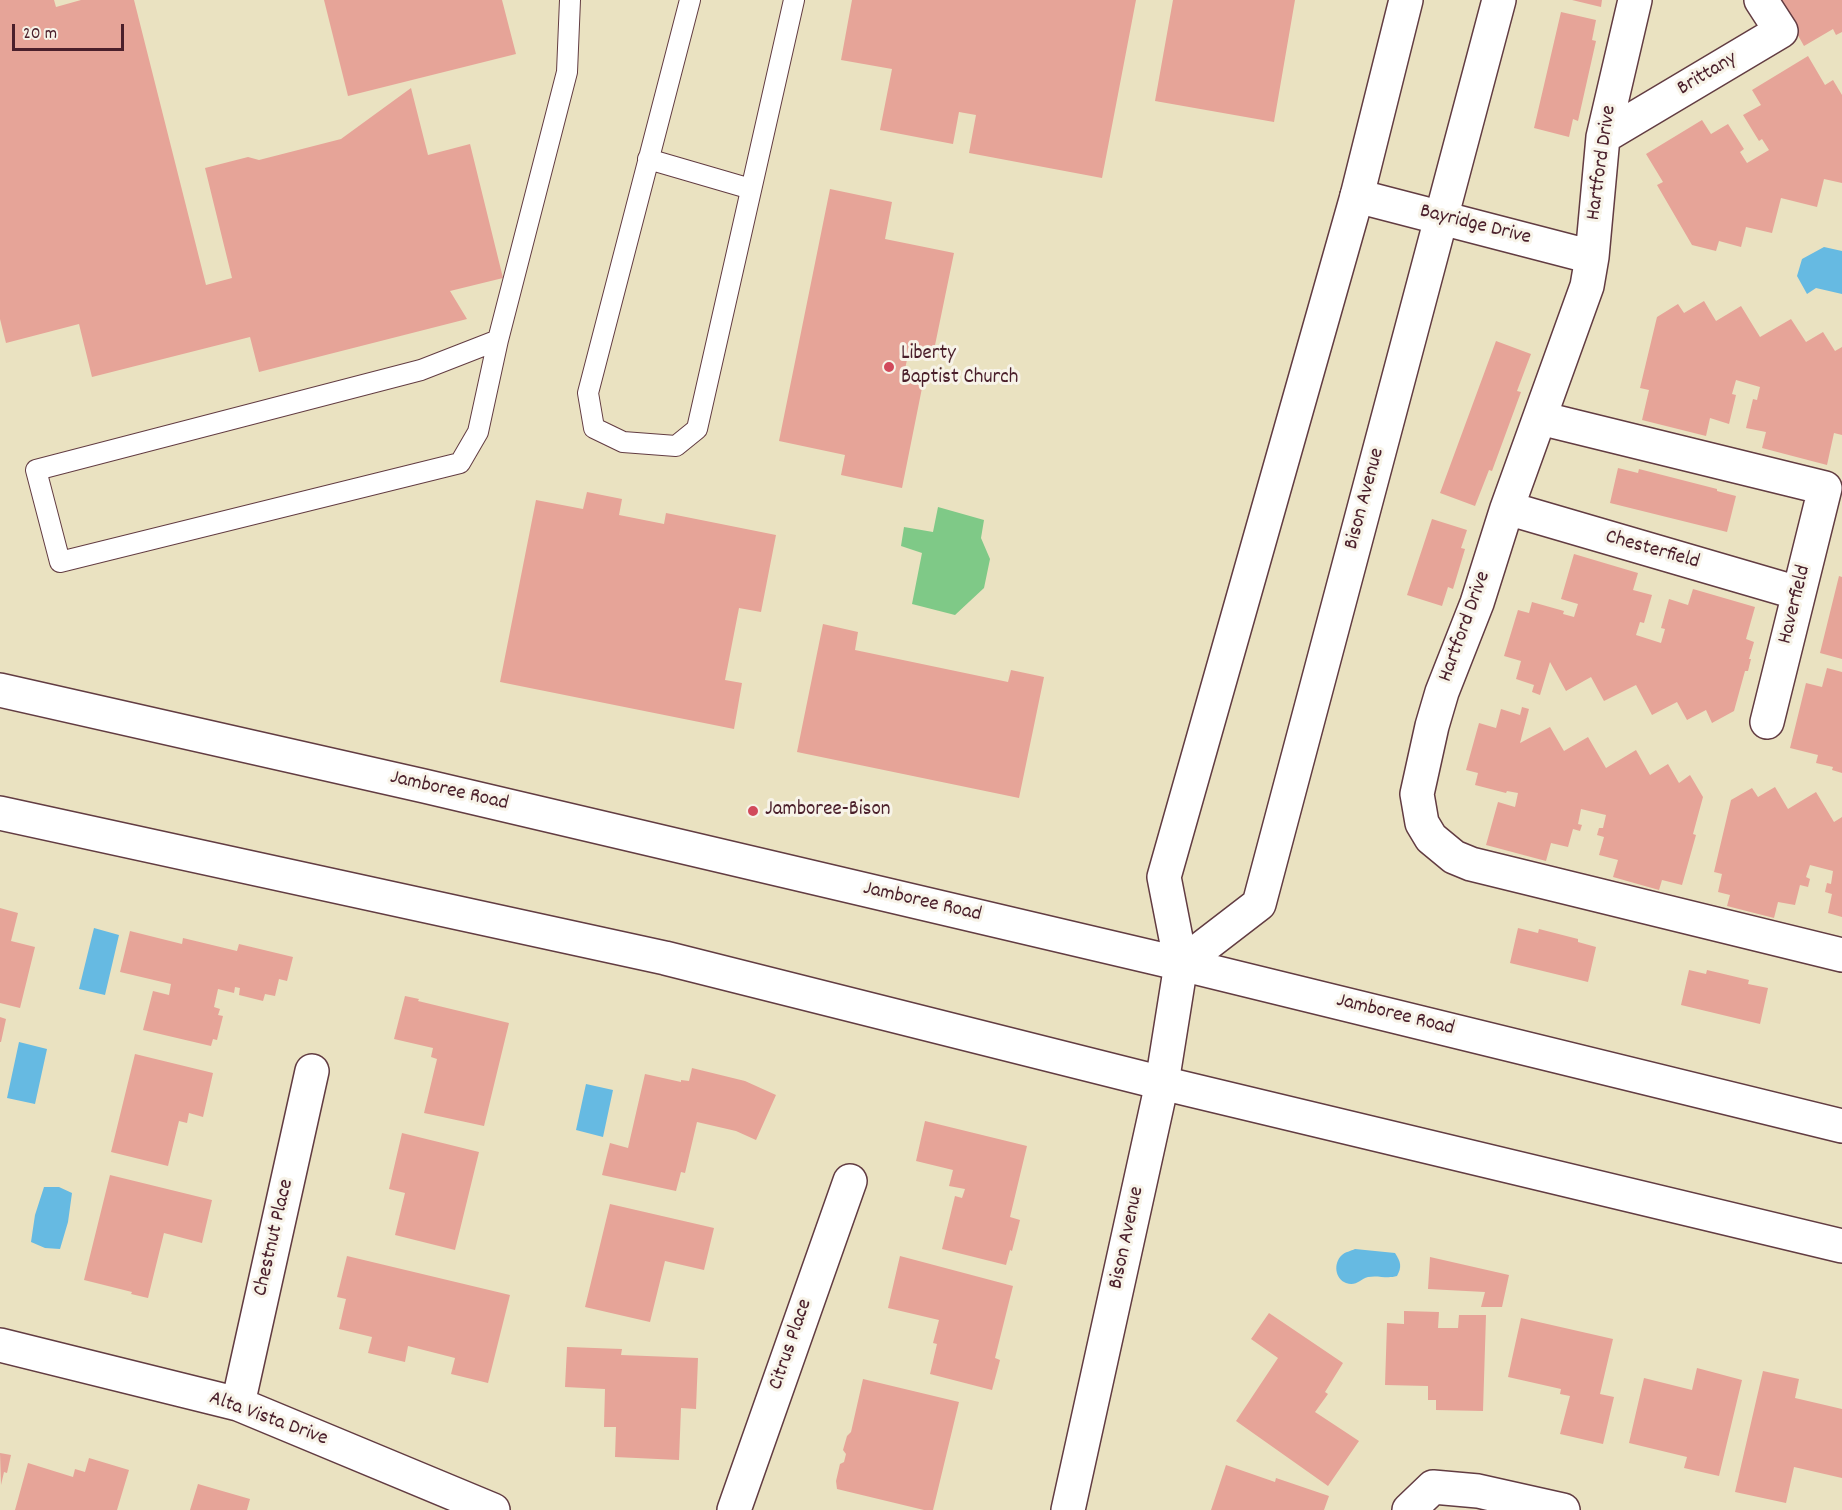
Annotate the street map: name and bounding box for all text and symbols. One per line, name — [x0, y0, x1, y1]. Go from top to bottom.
scale bar — [15, 12, 128, 50]
text: 20 m — [23, 22, 57, 47]
street label: Brittany — [1674, 47, 1742, 103]
street label: Hartford Drive — [1582, 104, 1624, 222]
street label: Bayridge Drive — [1417, 200, 1533, 252]
place label: Liberty Baptist Church — [901, 342, 1018, 392]
marker: Liberty Baptist Church — [882, 360, 896, 374]
street label: Bison Avenue — [1340, 446, 1392, 552]
street label: Chesterfield — [1602, 526, 1702, 576]
street label: Haverfield — [1774, 563, 1818, 647]
street label: Hartford Drive — [1434, 568, 1498, 686]
street label: Jamboree Road — [387, 766, 511, 818]
place label: Jamboree-Bison — [765, 798, 890, 824]
marker: Jamboree-Bison — [746, 804, 760, 818]
street label: Jamboree Road — [860, 877, 984, 929]
street label: Jamboree Road — [1333, 989, 1457, 1043]
street label: Chestnut Place — [249, 1177, 301, 1299]
street label: Bison Avenue — [1105, 1185, 1151, 1291]
street label: Citrus Place — [765, 1296, 819, 1394]
street label: Alta Vista Drive — [205, 1387, 331, 1453]

